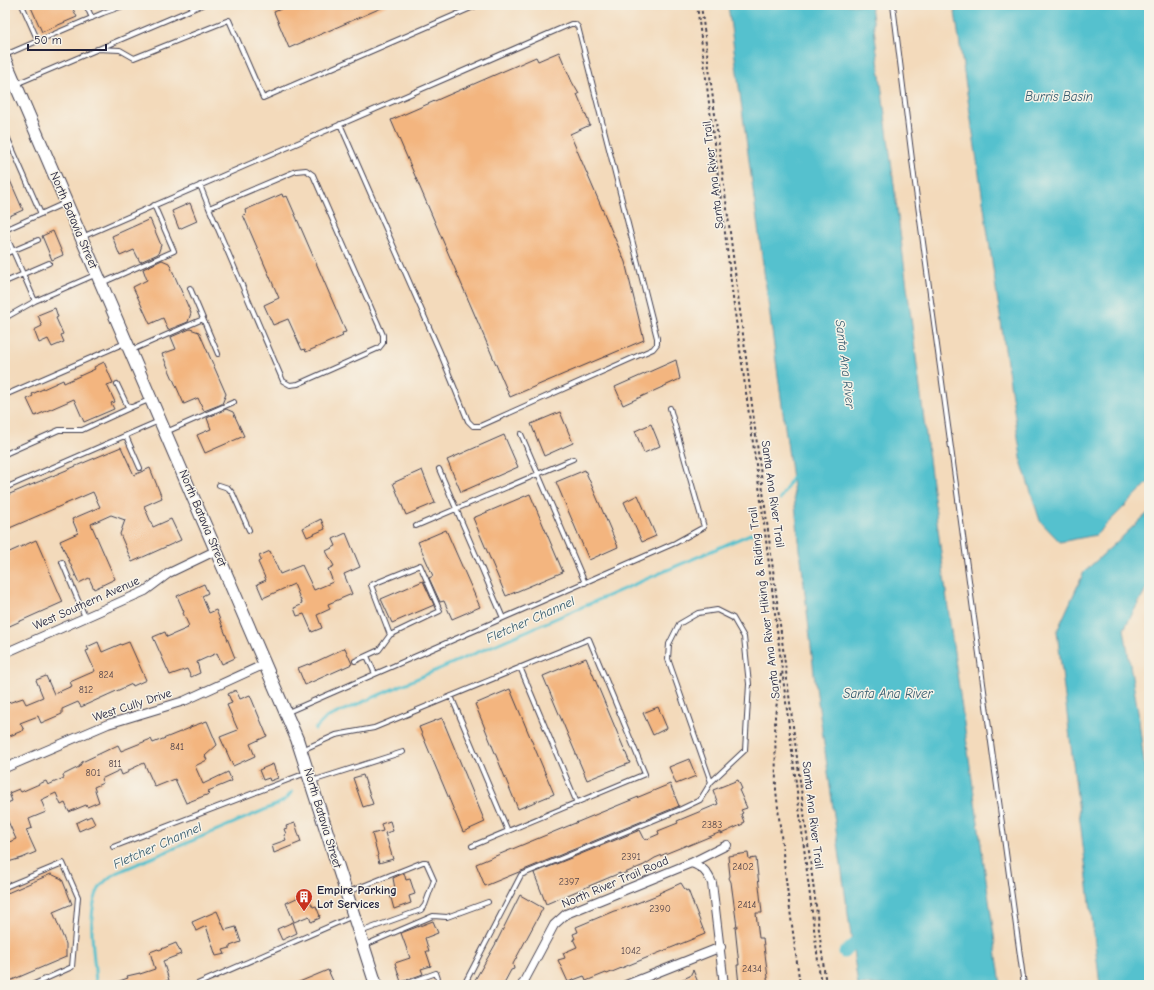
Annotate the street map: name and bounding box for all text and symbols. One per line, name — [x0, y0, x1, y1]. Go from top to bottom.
scale bar — [28, 26, 106, 52]
text: 50 m — [34, 33, 62, 47]
water label: Burris Basin — [1025, 89, 1093, 104]
street label: Santa Ana River Trail — [699, 120, 727, 230]
street label: North Batavia Street — [47, 169, 101, 271]
water label: Santa Ana River — [833, 319, 858, 410]
street label: Santa Ana River Trail — [759, 439, 787, 549]
street label: North Batavia Street — [176, 467, 230, 569]
street label: Santa Ana River Hiking & Riding Trail — [745, 506, 783, 700]
street label: West Southern Avenue — [31, 573, 141, 633]
water label: Fletcher Channel — [484, 593, 577, 646]
house number: 824 — [98, 669, 114, 681]
house number: 812 — [79, 684, 93, 696]
street label: West Cully Drive — [91, 686, 173, 724]
water label: Santa Ana River — [843, 686, 934, 701]
house number: 841 — [170, 741, 184, 753]
house number: 811 — [108, 758, 122, 770]
street label: Santa Ana River Trail — [799, 760, 827, 870]
street label: North Batavia Street — [301, 766, 345, 870]
house number: 801 — [85, 767, 101, 779]
water label: Fletcher Channel — [111, 819, 204, 872]
house number: 2383 — [702, 819, 722, 831]
house number: 2391 — [621, 851, 641, 863]
street label: North River Trail Road — [560, 853, 670, 911]
house number: 2402 — [732, 861, 754, 873]
house number: 2397 — [559, 876, 579, 888]
place label: Empire Parking Lot Services — [317, 883, 397, 911]
building icon: Empire Parking Lot Services — [294, 887, 314, 912]
house number: 2414 — [738, 899, 757, 911]
house number: 2390 — [649, 903, 671, 915]
house number: 1042 — [621, 945, 641, 957]
house number: 2434 — [742, 963, 762, 975]

